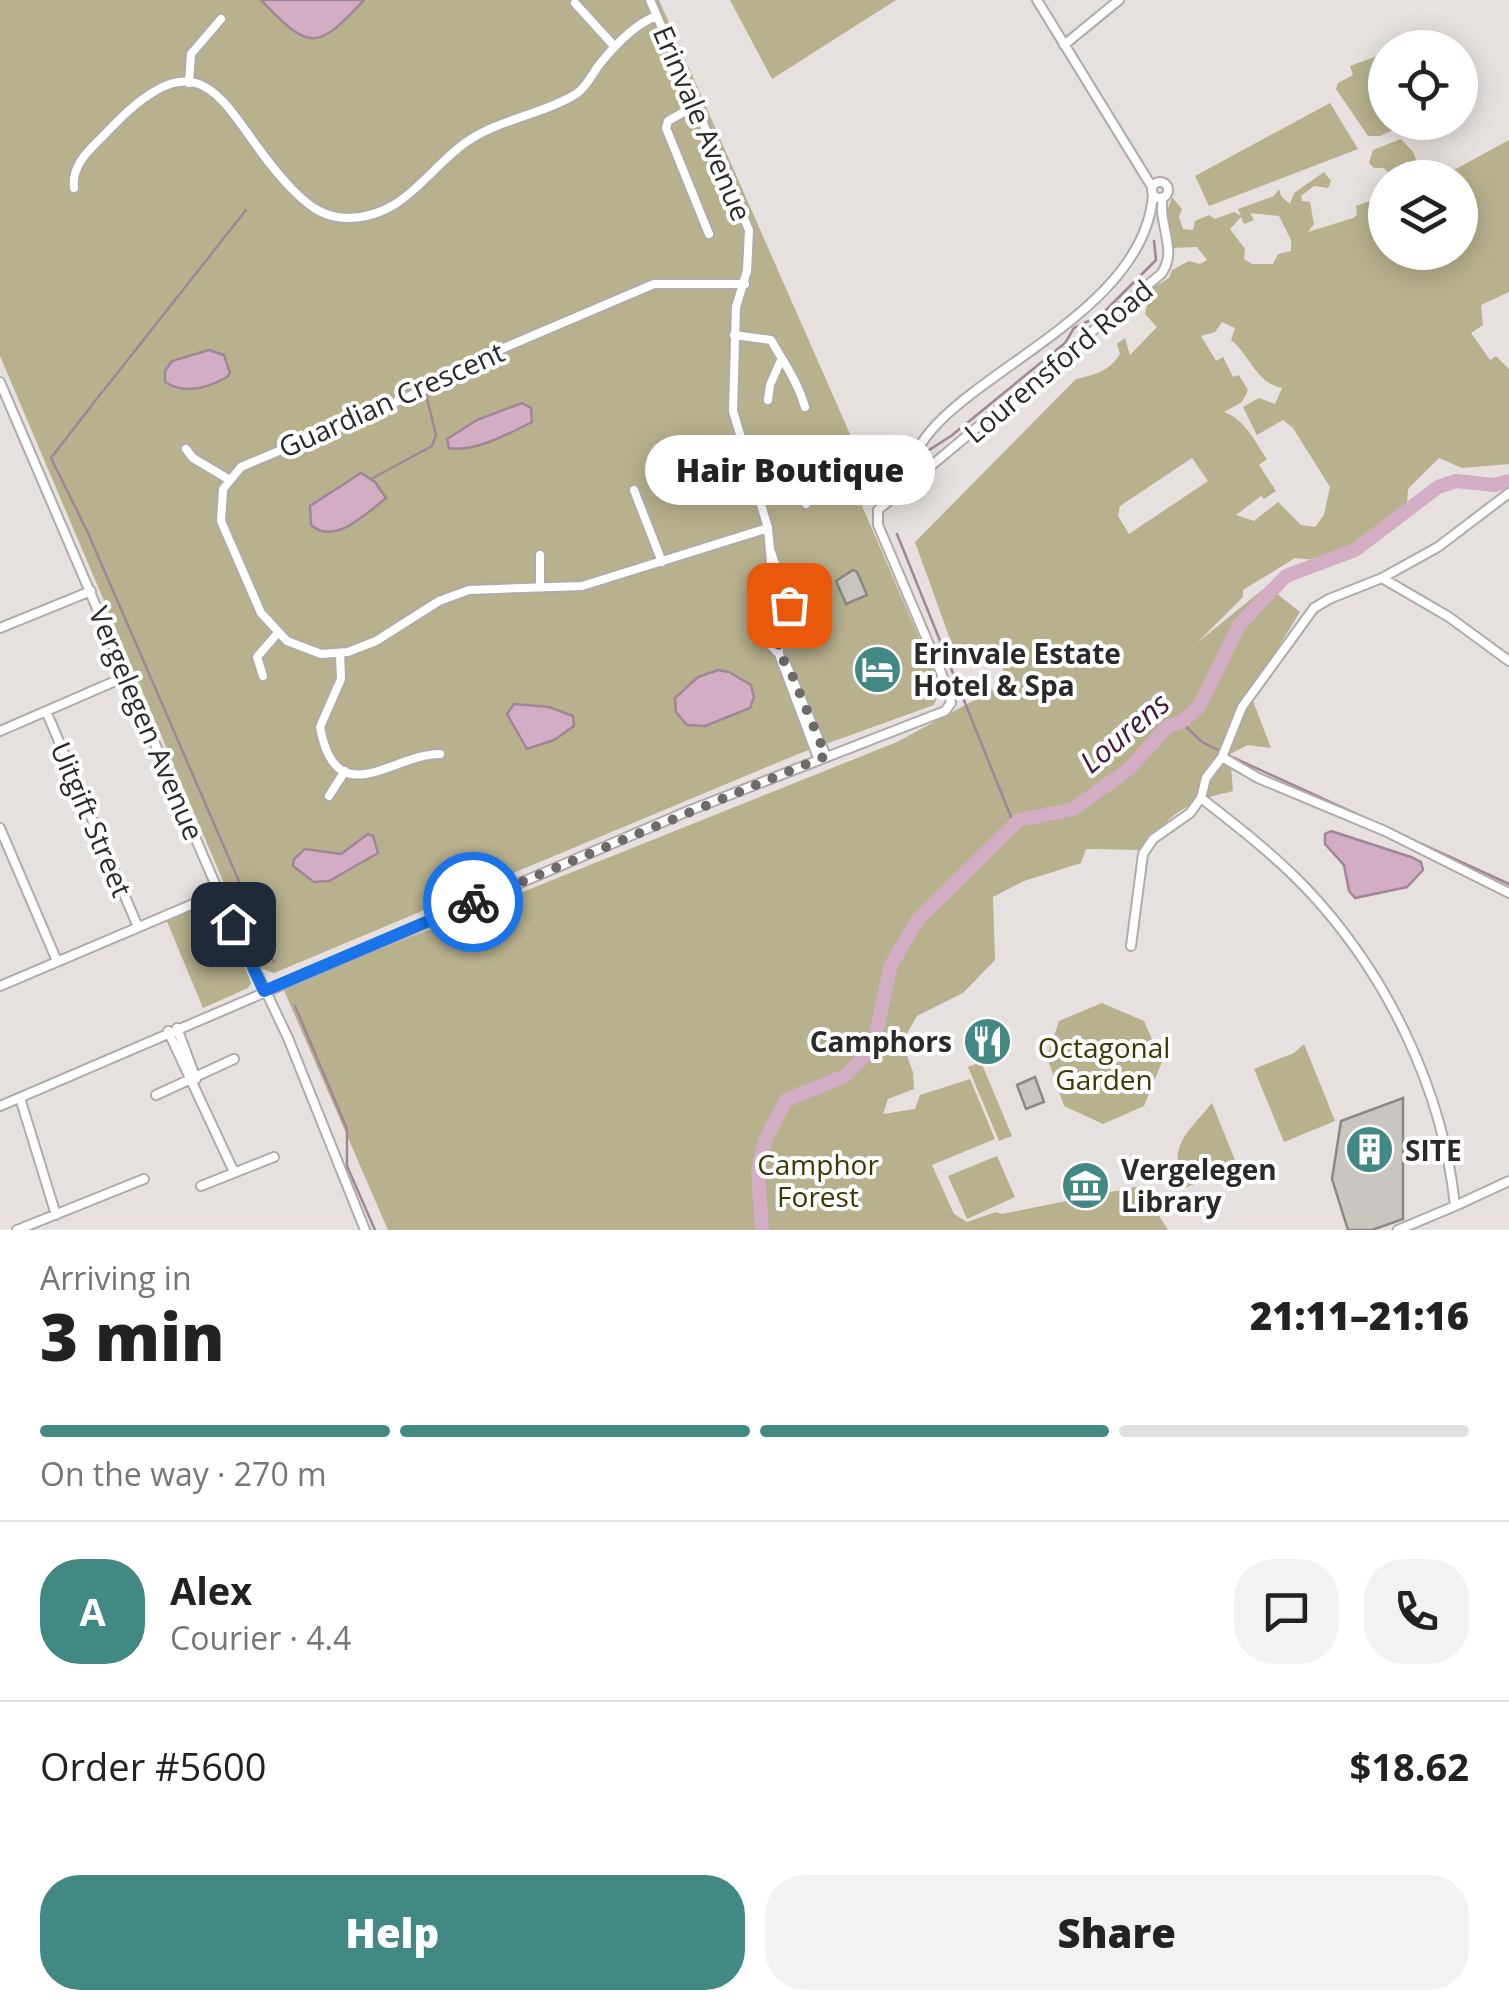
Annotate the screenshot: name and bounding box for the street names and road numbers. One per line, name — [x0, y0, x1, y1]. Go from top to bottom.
street label: Erinvale Avenue — [645, 20, 761, 226]
street label: Lourensford Road — [956, 271, 1160, 451]
street label: Guardian Crescent — [272, 332, 510, 466]
street label: Vergelegen Avenue — [81, 600, 213, 846]
street label: Uitgift Street — [42, 736, 142, 902]

